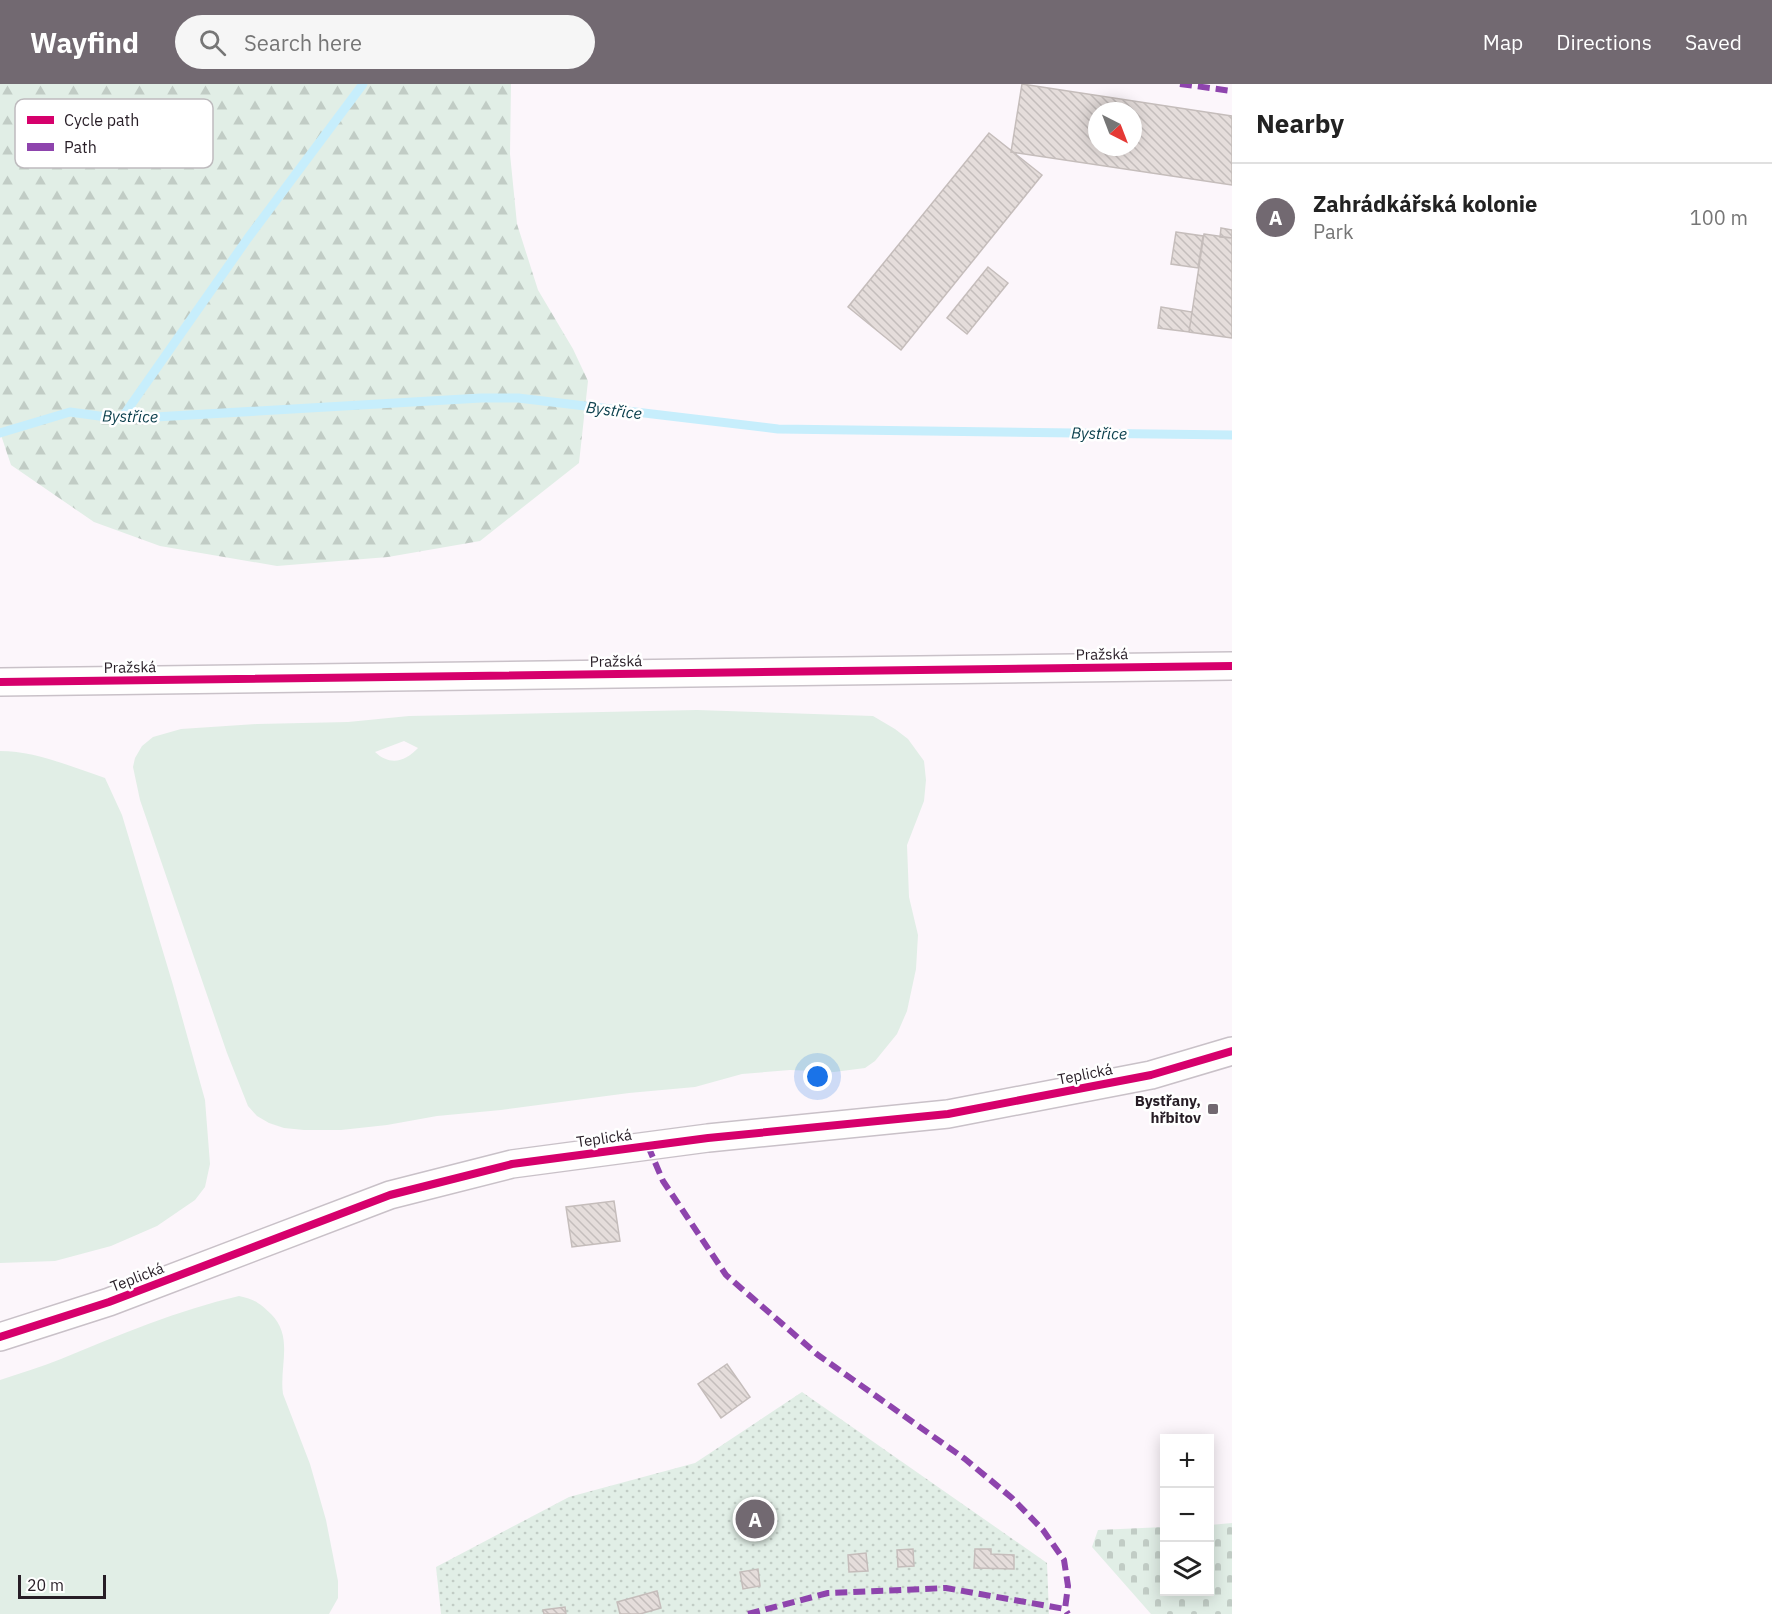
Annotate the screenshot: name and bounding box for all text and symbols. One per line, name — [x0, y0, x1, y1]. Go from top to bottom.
search box — [175, 15, 595, 69]
text: Wayfind — [30, 24, 139, 61]
icon: search — [196, 26, 229, 59]
text: Search here — [244, 28, 362, 57]
text: Map — [1483, 28, 1523, 56]
text: Directions — [1556, 28, 1652, 56]
text: Saved — [1685, 28, 1742, 56]
legend — [15, 99, 213, 168]
north arrow — [1088, 102, 1142, 156]
text: Nearby — [1256, 106, 1344, 140]
text: Cycle path — [64, 110, 139, 130]
text: Path — [64, 137, 97, 157]
text: Zahrádkářská kolonie — [1313, 189, 1537, 218]
text: A — [1269, 204, 1282, 231]
text: 100 m — [1690, 204, 1748, 231]
text: Park — [1313, 218, 1353, 245]
water label: Bystřice — [585, 397, 643, 423]
water label: Bystřice — [102, 406, 158, 426]
water label: Bystřice — [1071, 423, 1127, 443]
street label: Pražská — [1076, 644, 1128, 664]
street label: Pražská — [590, 651, 642, 671]
street label: Pražská — [104, 657, 156, 677]
street label: Teplická — [1056, 1059, 1114, 1089]
your location — [803, 1062, 832, 1091]
place label: Bystřany, hřbitov — [1135, 1091, 1201, 1127]
marker: Bystřany, hřbitov — [1206, 1102, 1220, 1116]
street label: Teplická — [575, 1125, 633, 1151]
street label: Teplická — [108, 1258, 166, 1296]
map controls — [1160, 1434, 1214, 1596]
button: + — [1160, 1434, 1214, 1488]
button: − — [1160, 1488, 1214, 1542]
pin: A — [736, 1496, 774, 1542]
button: layers — [1160, 1542, 1214, 1596]
scale bar — [18, 1572, 106, 1600]
text: 20 m — [27, 1575, 64, 1595]

